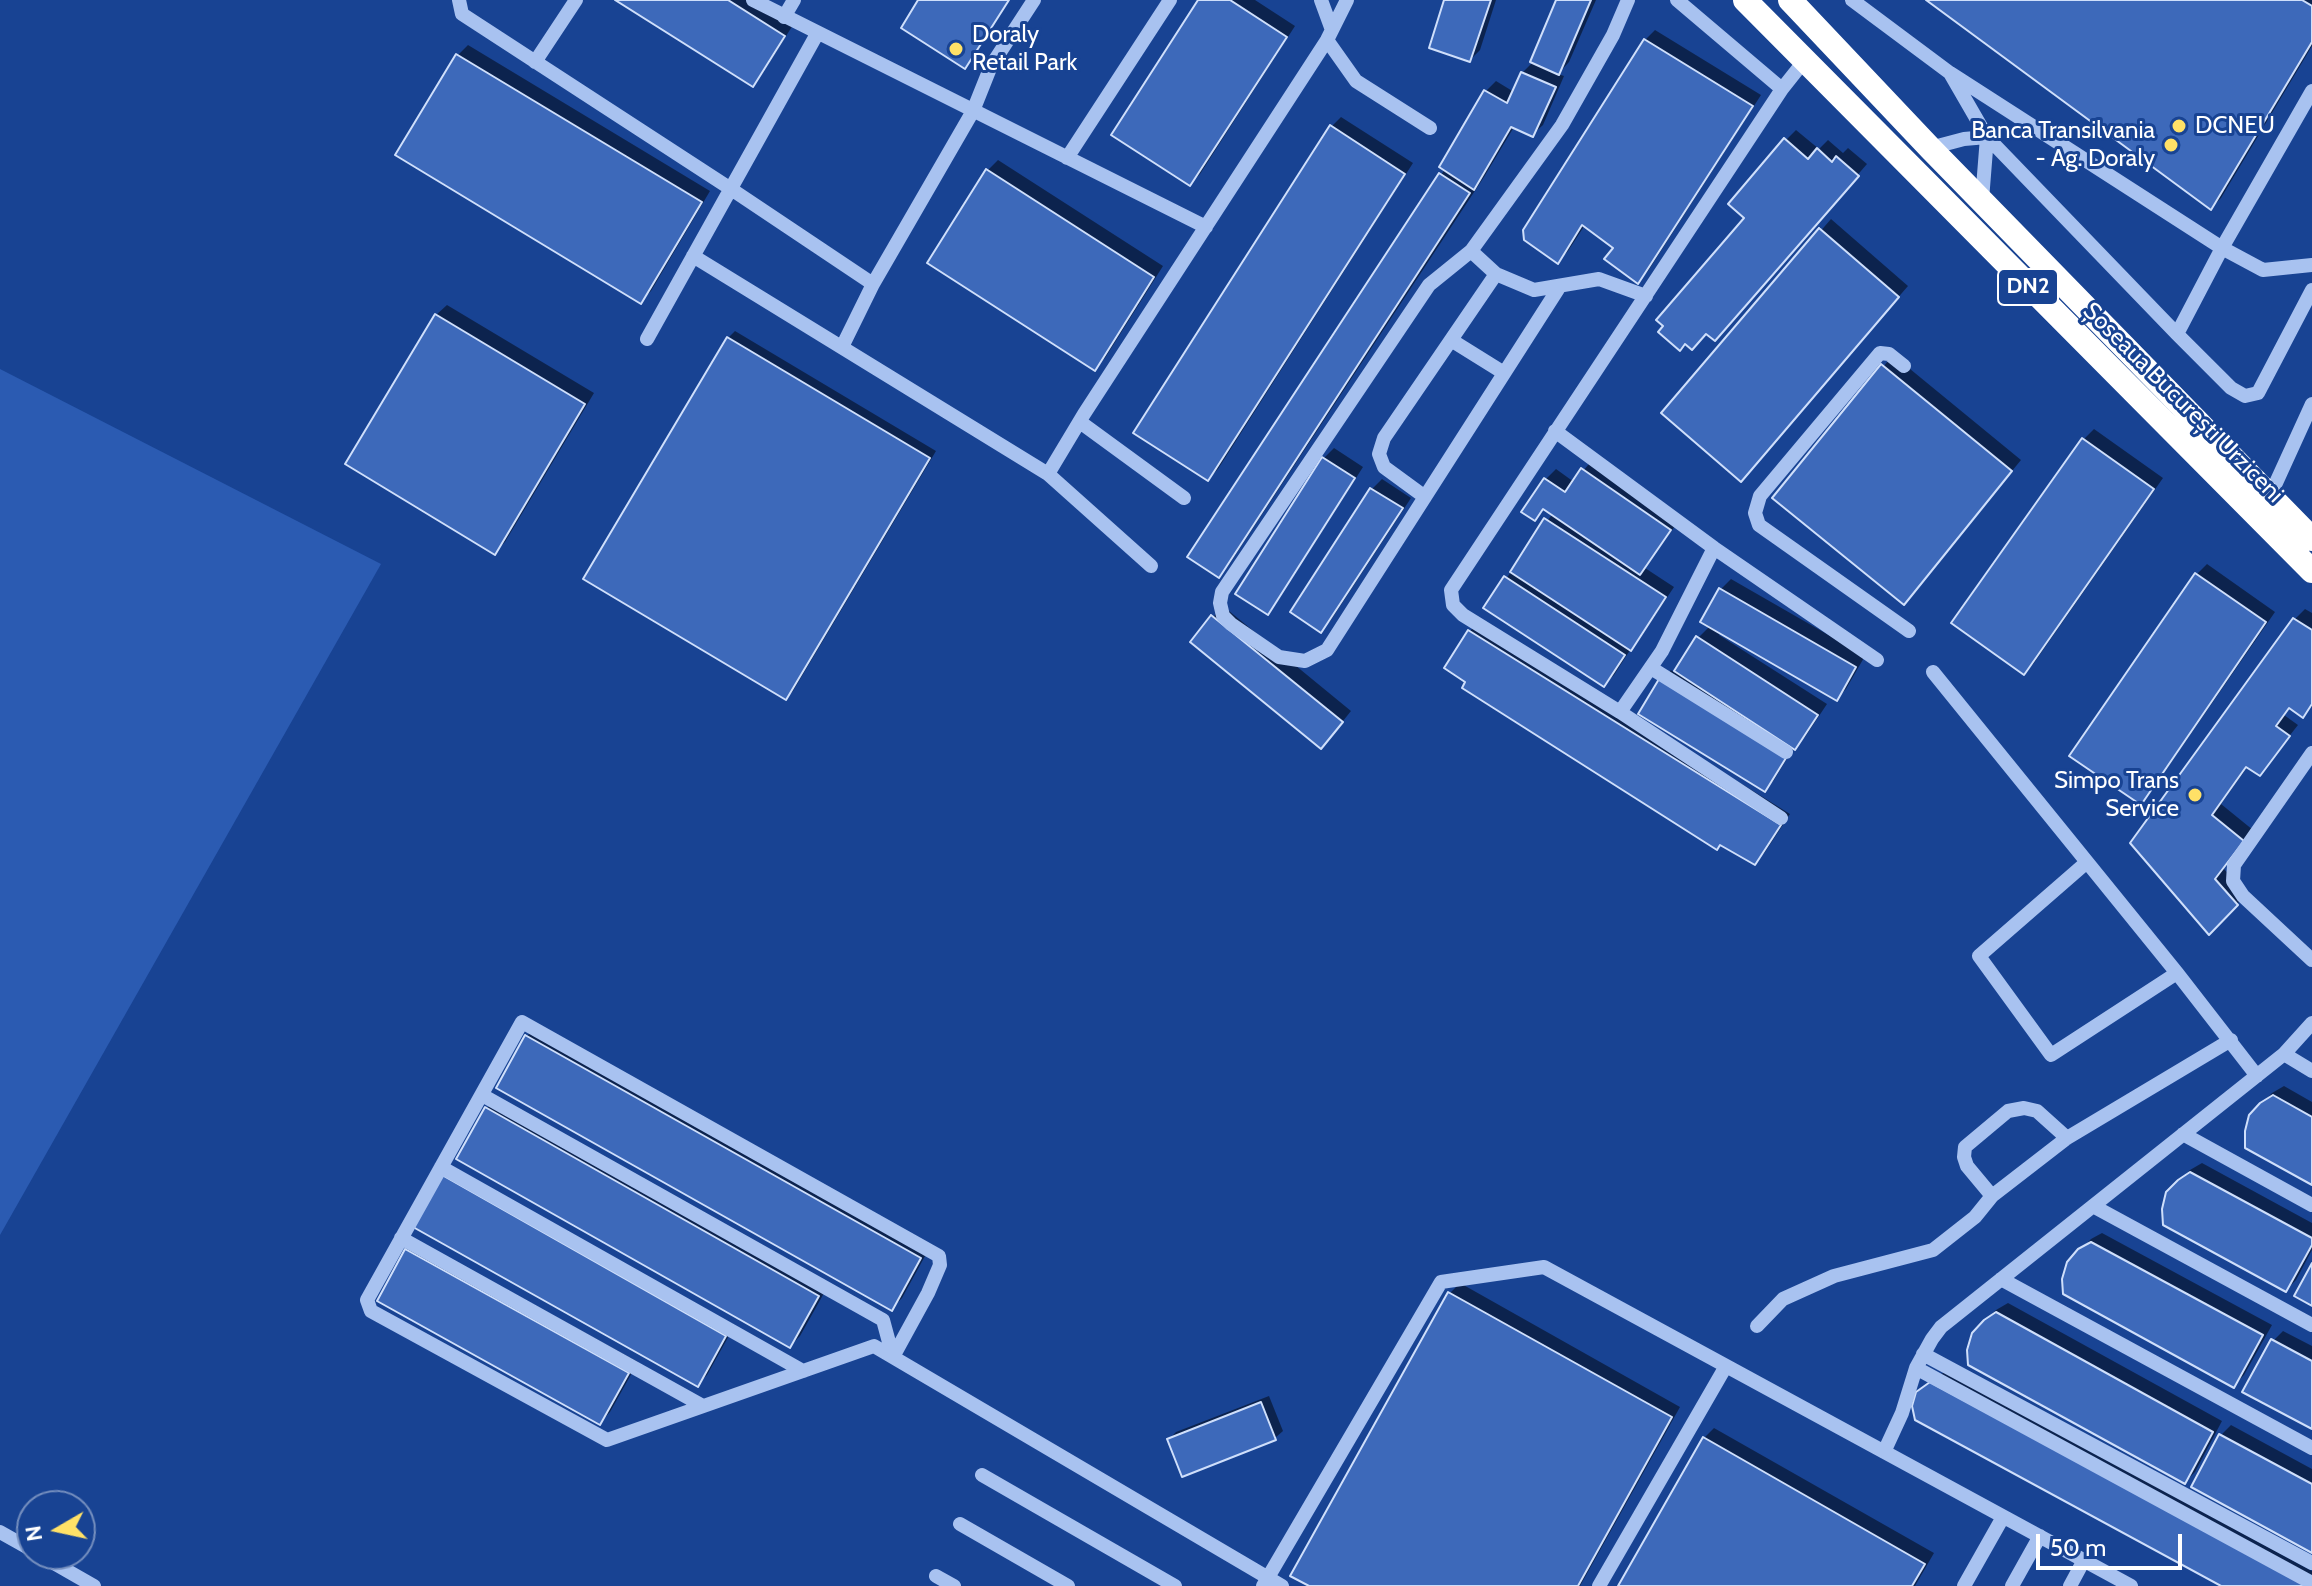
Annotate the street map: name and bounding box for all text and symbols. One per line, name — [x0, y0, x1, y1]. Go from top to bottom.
place label: Doraly Retail Park — [972, 21, 1077, 77]
marker: Doraly Retail Park — [947, 40, 965, 58]
place label: DCNEU — [2195, 112, 2275, 140]
place label: Banca Transilvania - Ag. Doraly — [1971, 117, 2155, 173]
marker: DCNEU — [2170, 117, 2188, 135]
marker: Banca Transilvania - Ag. Doraly — [2162, 136, 2180, 154]
road number: DN2 — [1998, 269, 2058, 305]
street label: Șoseaua București Urziceni — [2077, 297, 2289, 509]
place label: Simpo Trans Service — [2054, 767, 2179, 823]
marker: Simpo Trans Service — [2186, 786, 2204, 804]
north arrow — [16, 1490, 96, 1570]
scale bar — [2040, 1518, 2186, 1568]
text: N — [19, 1524, 48, 1543]
text: 50 m — [2050, 1533, 2106, 1562]

